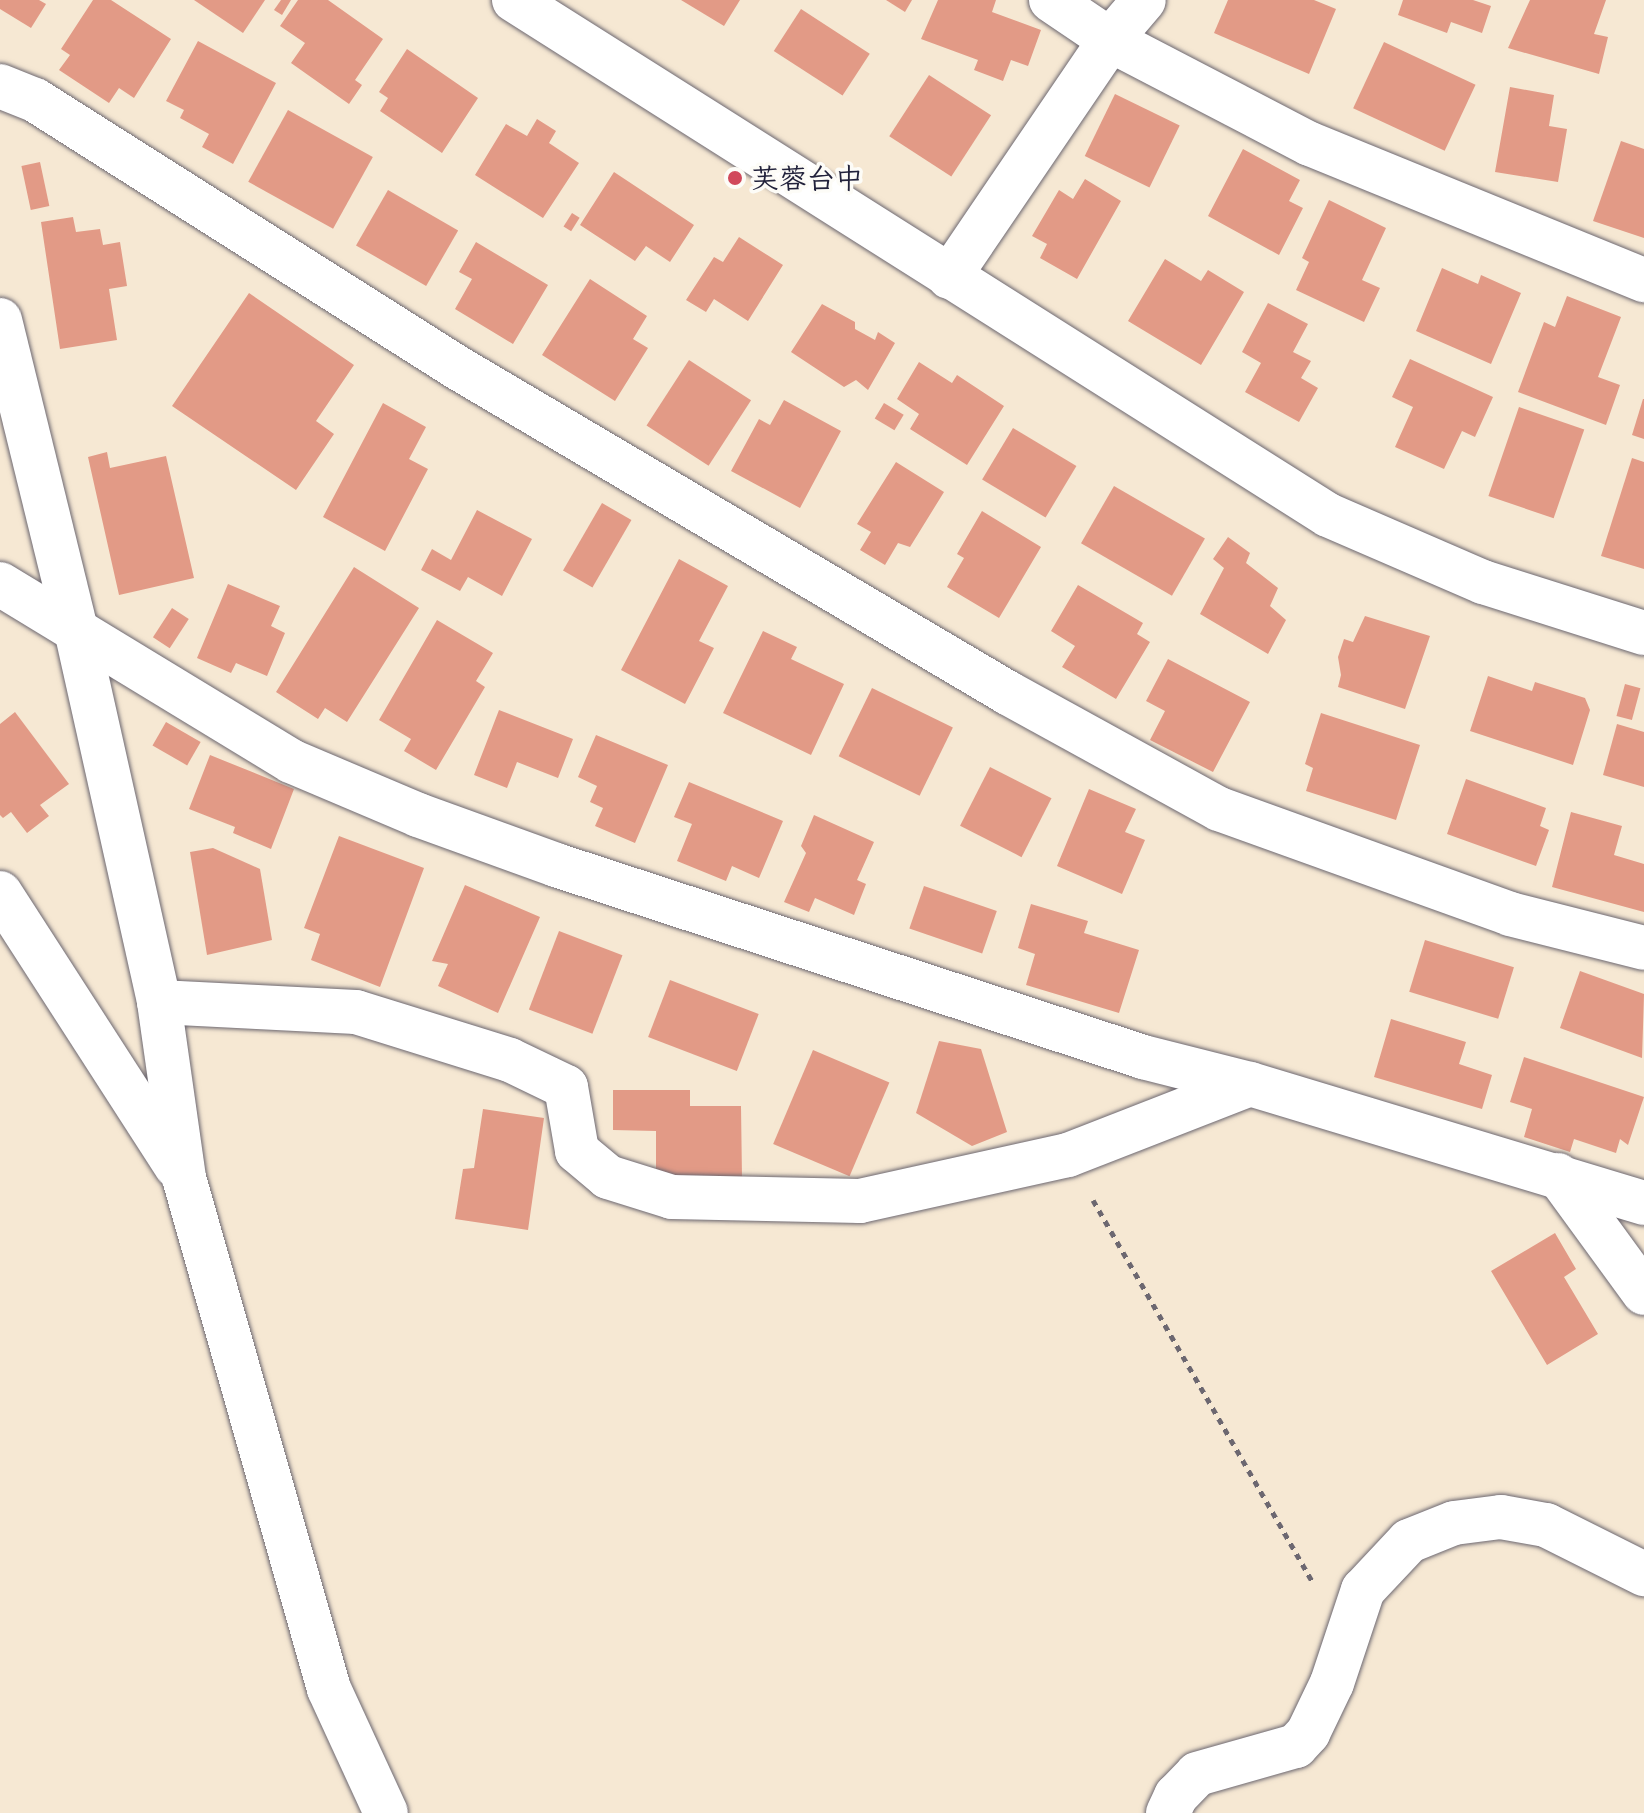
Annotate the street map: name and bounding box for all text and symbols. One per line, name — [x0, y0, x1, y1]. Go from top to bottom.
place label: 芙蓉台中 — [751, 161, 863, 195]
marker: 芙蓉台中 — [726, 169, 744, 187]

